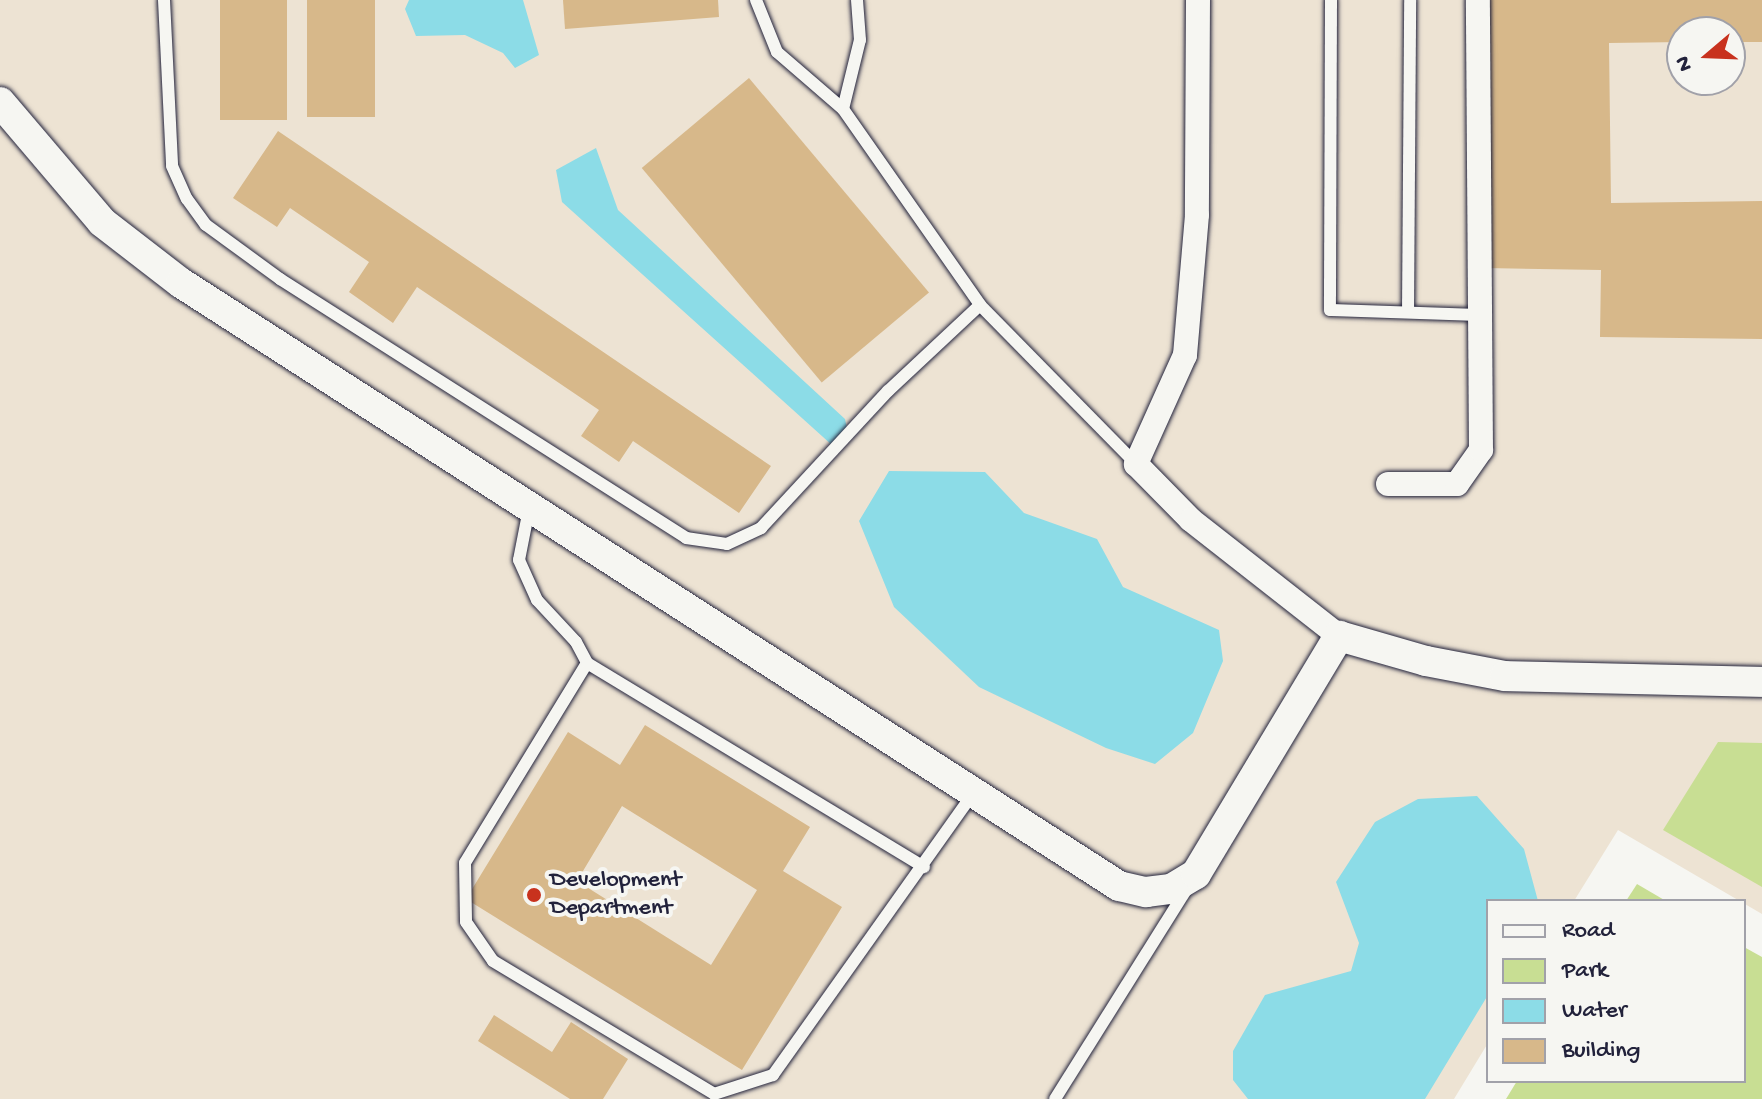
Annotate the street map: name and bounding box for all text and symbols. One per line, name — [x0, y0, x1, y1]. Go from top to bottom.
north arrow — [1666, 16, 1746, 96]
text: N — [1671, 52, 1700, 74]
place label: Development Department — [550, 867, 681, 923]
marker: Development Department — [525, 886, 543, 904]
legend — [1486, 899, 1746, 1083]
text: Road — [1562, 917, 1614, 946]
text: Park — [1562, 957, 1608, 986]
text: Water — [1562, 997, 1626, 1026]
text: Building — [1562, 1037, 1640, 1066]

